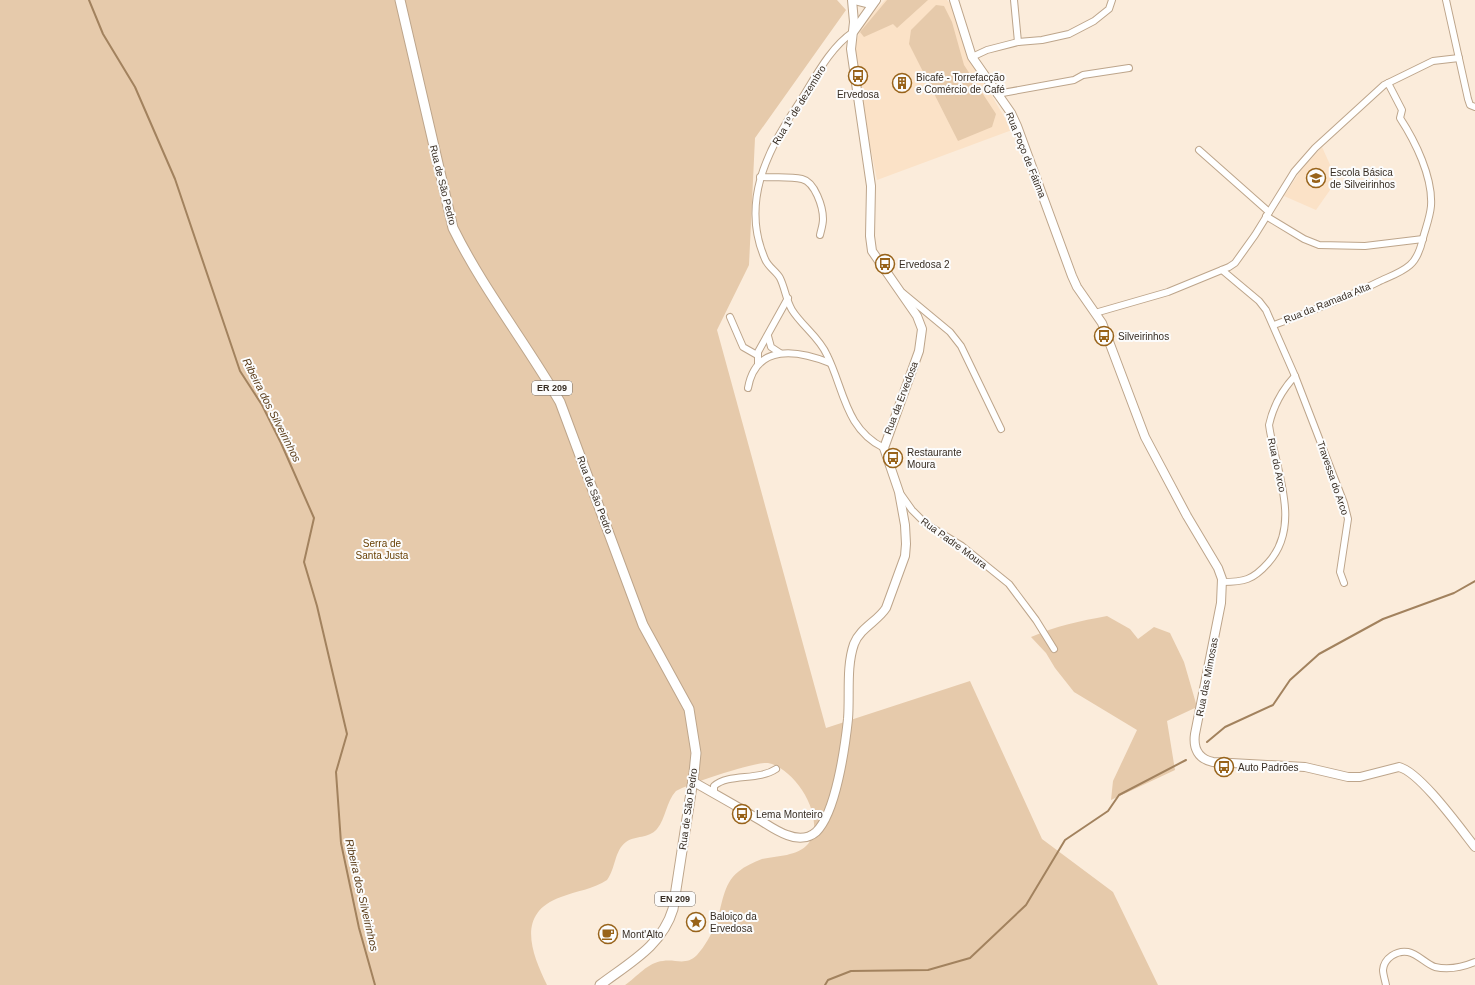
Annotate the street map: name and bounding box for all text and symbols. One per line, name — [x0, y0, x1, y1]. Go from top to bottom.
street label: Rua 1º de dezembro — [770, 63, 828, 147]
bus stop icon: Ervedosa — [847, 65, 869, 87]
building icon: Bicafé - Torrefacção e Comércio de Café — [891, 72, 913, 94]
place label: Bicafé - Torrefacção e Comércio de Café — [916, 72, 1005, 95]
place label: Ervedosa — [837, 89, 880, 100]
street label: Rua Poço de Fátima — [1004, 111, 1048, 200]
street label: Rua de São Pedro — [428, 144, 458, 227]
school or university icon: Escola Básica de Silveirinhos — [1305, 167, 1327, 189]
place label: Escola Básica de Silveirinhos — [1330, 167, 1395, 190]
bus stop icon: Ervedosa 2 — [874, 253, 896, 275]
place label: Ervedosa 2 — [899, 259, 950, 270]
street label: Rua da Ramada Alta — [1282, 280, 1372, 325]
bus stop icon: Silveirinhos — [1093, 325, 1115, 347]
place label: Silveirinhos — [1118, 331, 1169, 342]
water label: Ribeira dos Silveirinhos — [241, 356, 304, 464]
street label: Rua da Ervedosa — [882, 360, 920, 436]
road number: ER 209 — [532, 381, 572, 395]
street label: Rua do Arco — [1266, 437, 1288, 493]
street label: Travessa do Arco — [1315, 440, 1351, 517]
bus stop icon: Restaurante Moura — [882, 447, 904, 469]
place label: Restaurante Moura — [907, 447, 962, 470]
street label: Rua de São Pedro — [575, 455, 615, 536]
street label: Rua Padre Moura — [919, 515, 990, 571]
park label: Serra de Santa Justa — [356, 538, 409, 561]
street label: Rua das Mimosas — [1194, 637, 1220, 717]
bus stop icon: Auto Padrões — [1213, 756, 1235, 778]
place label: Auto Padrões — [1238, 762, 1299, 773]
street label: Rua de São Pedro — [677, 767, 699, 851]
bus stop icon: Lema Monteiro — [731, 803, 753, 825]
place label: Lema Monteiro — [756, 809, 823, 820]
water label: Ribeira dos Silveirinhos — [343, 838, 381, 953]
road number: EN 209 — [655, 892, 695, 906]
place icon: Baloiço da Ervedosa — [685, 911, 707, 933]
place label: Baloiço da Ervedosa — [710, 911, 757, 934]
cafe icon: Mont'Alto — [597, 923, 619, 945]
place label: Mont'Alto — [622, 929, 664, 940]

